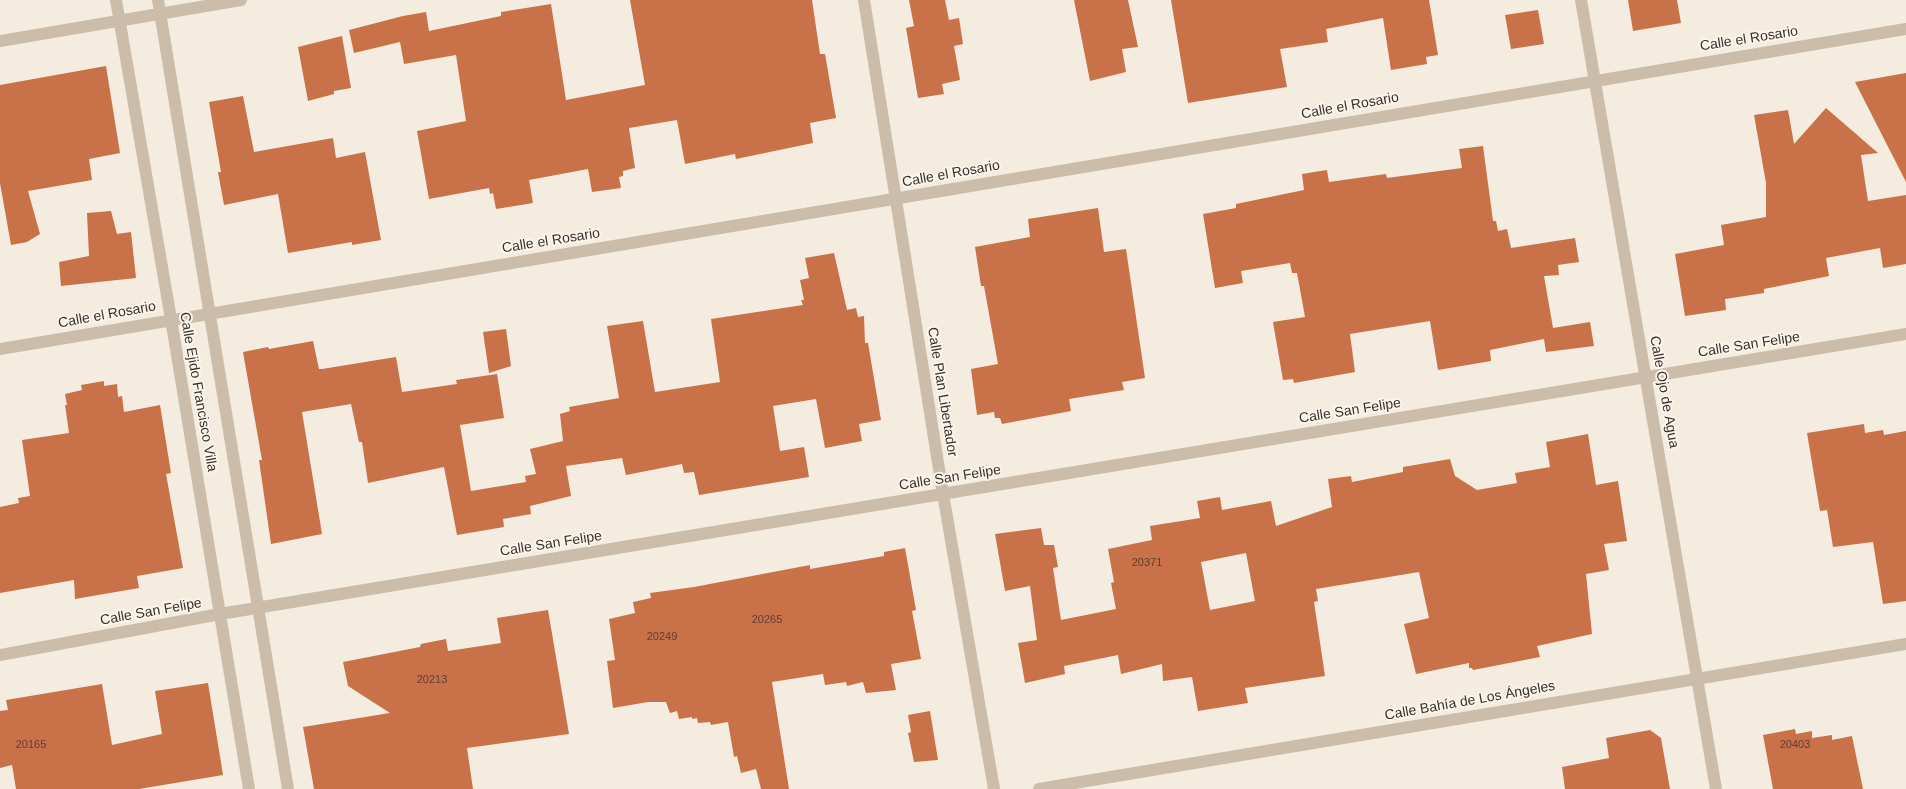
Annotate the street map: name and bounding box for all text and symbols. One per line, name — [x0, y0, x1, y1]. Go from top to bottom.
street label: Calle el Rosario — [1699, 23, 1799, 55]
street label: Calle el Rosario — [1300, 89, 1400, 123]
street label: Calle el Rosario — [901, 157, 1001, 191]
street label: Calle el Rosario — [501, 225, 601, 257]
street label: Calle el Rosario — [57, 298, 157, 332]
street label: Calle Ejido Francisco Villa — [176, 311, 220, 473]
street label: Calle Plan Libertador — [923, 326, 961, 458]
street label: Calle San Felipe — [1697, 329, 1801, 361]
street label: Calle Ojo de Agua — [1646, 335, 1682, 449]
street label: Calle San Felipe — [1298, 395, 1402, 427]
street label: Calle San Felipe — [898, 462, 1002, 494]
street label: Calle San Felipe — [499, 528, 603, 560]
house number: 20371 — [1132, 556, 1162, 570]
street label: Calle San Felipe — [99, 595, 203, 629]
house number: 20265 — [752, 613, 782, 627]
house number: 20249 — [647, 630, 677, 644]
house number: 20213 — [417, 673, 447, 687]
street label: Calle Bahía de Los Ángeles — [1383, 678, 1557, 724]
house number: 20165 — [16, 738, 46, 752]
house number: 20403 — [1780, 738, 1810, 752]

